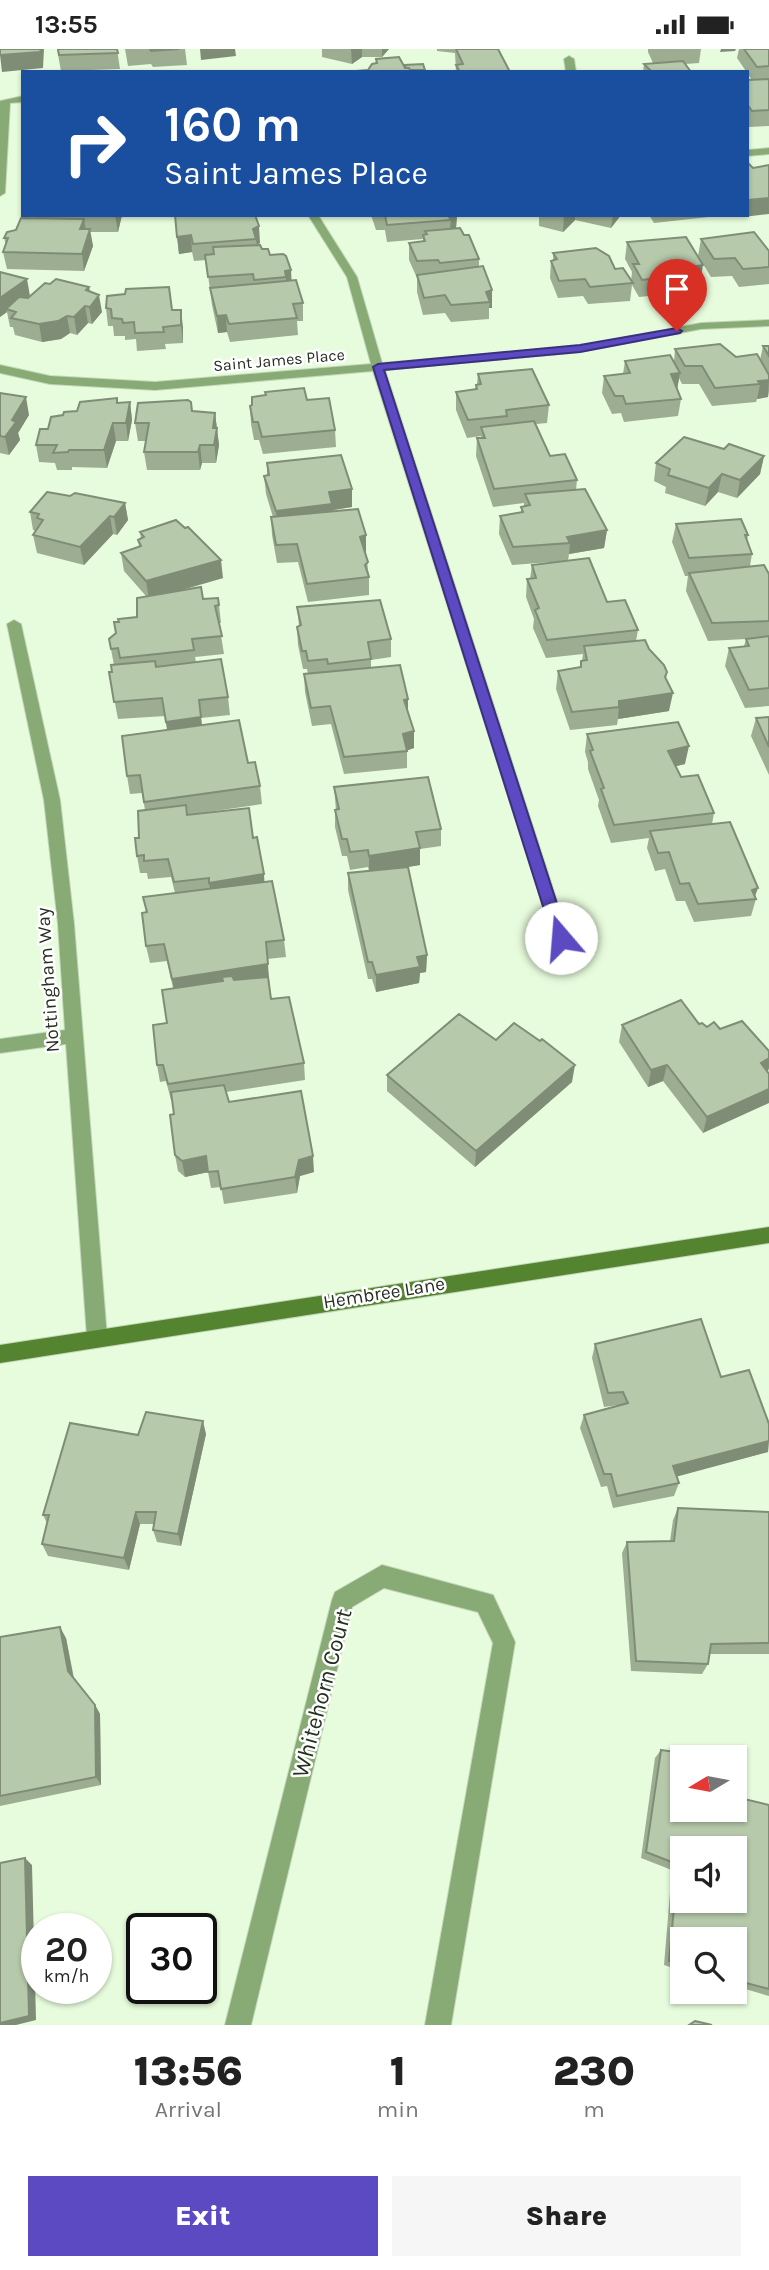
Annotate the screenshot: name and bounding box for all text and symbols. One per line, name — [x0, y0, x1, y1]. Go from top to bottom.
text: 13:55 — [35, 9, 98, 40]
text: 160 m — [164, 96, 301, 153]
icon: right — [49, 98, 140, 189]
text: Saint James Place — [164, 155, 428, 192]
pin — [647, 259, 707, 331]
icon: arrive — [658, 270, 696, 308]
street label: Saint James Place — [212, 345, 346, 375]
position arrow — [524, 901, 598, 975]
street label: Nottingham Way — [32, 907, 64, 1053]
street label: Hembree Lane — [322, 1273, 446, 1313]
street label: Whitehorn Court — [287, 1605, 358, 1780]
north arrow — [670, 1745, 747, 1822]
map controls — [670, 1745, 747, 2004]
button: sound — [670, 1836, 747, 1913]
speed limit sign: 30 — [126, 1913, 217, 2004]
button: search — [670, 1927, 747, 2004]
text: 20 — [45, 1929, 88, 1970]
text: km/h — [44, 1965, 89, 1987]
text: 13:56 — [134, 2046, 243, 2096]
text: 1 — [390, 2046, 406, 2096]
text: 230 — [553, 2046, 635, 2096]
text: Arrival — [155, 2096, 222, 2123]
text: min — [377, 2096, 419, 2123]
text: m — [583, 2096, 605, 2123]
button: Exit — [28, 2176, 378, 2256]
button: Share — [392, 2176, 741, 2256]

